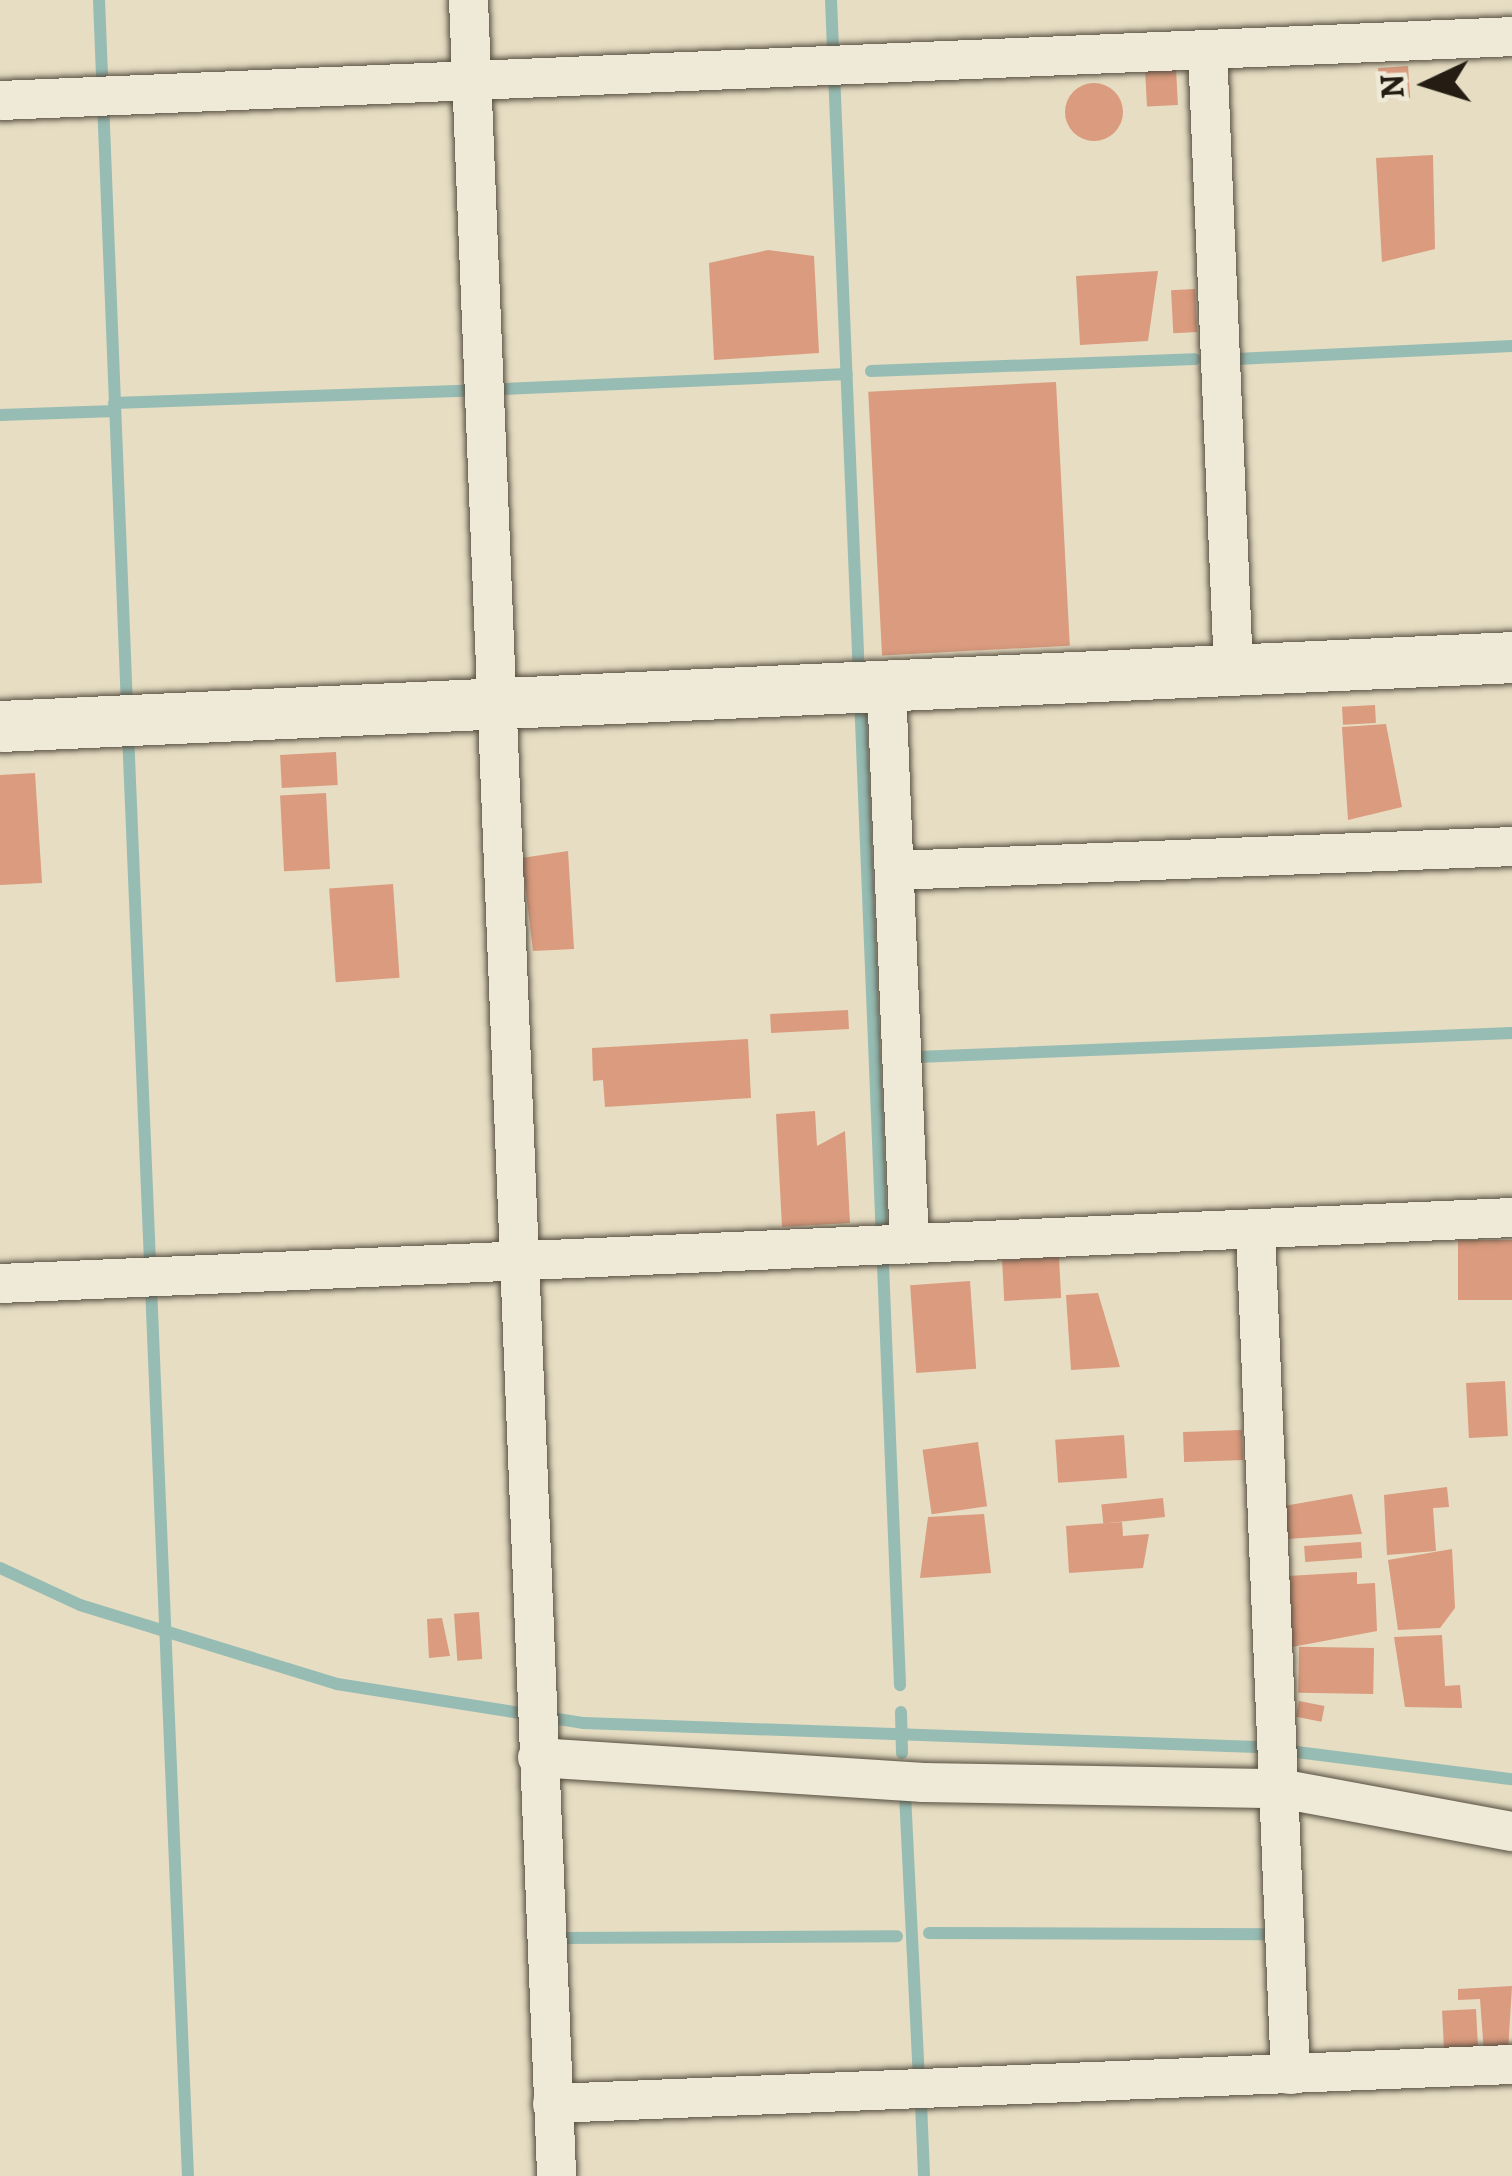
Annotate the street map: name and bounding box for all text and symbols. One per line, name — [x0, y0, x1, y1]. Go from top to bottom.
north arrow — [1368, 24, 1488, 144]
text: N — [1368, 73, 1415, 100]

